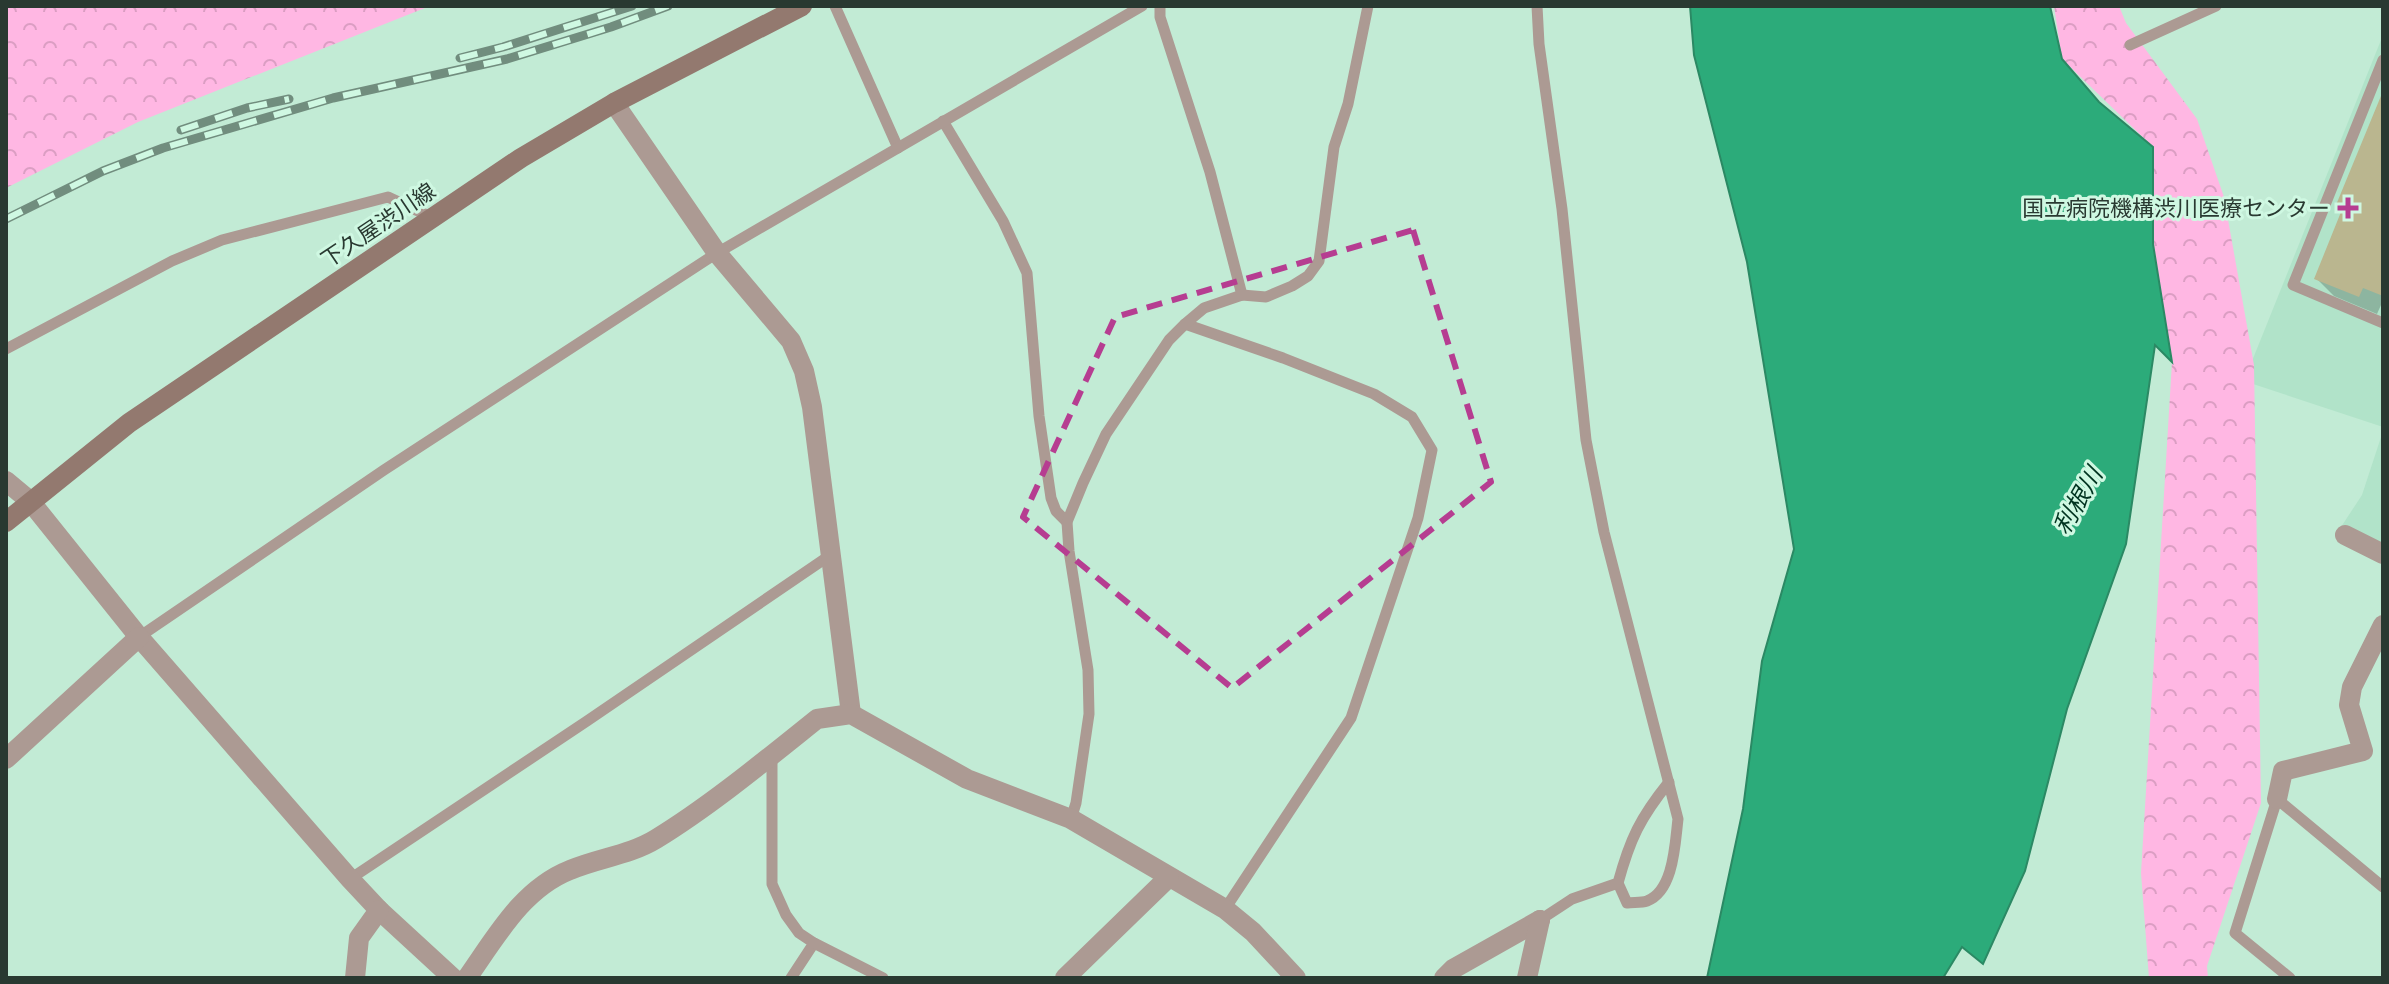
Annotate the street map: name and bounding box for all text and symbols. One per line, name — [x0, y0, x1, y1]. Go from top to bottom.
street label: 下久屋渋川線 — [315, 176, 442, 275]
place label: 国立病院機構渋川医療センター — [2022, 194, 2330, 224]
marker: 国立病院機構渋川医療センター — [2337, 197, 2359, 219]
water label: 利根川 — [2046, 459, 2111, 540]

